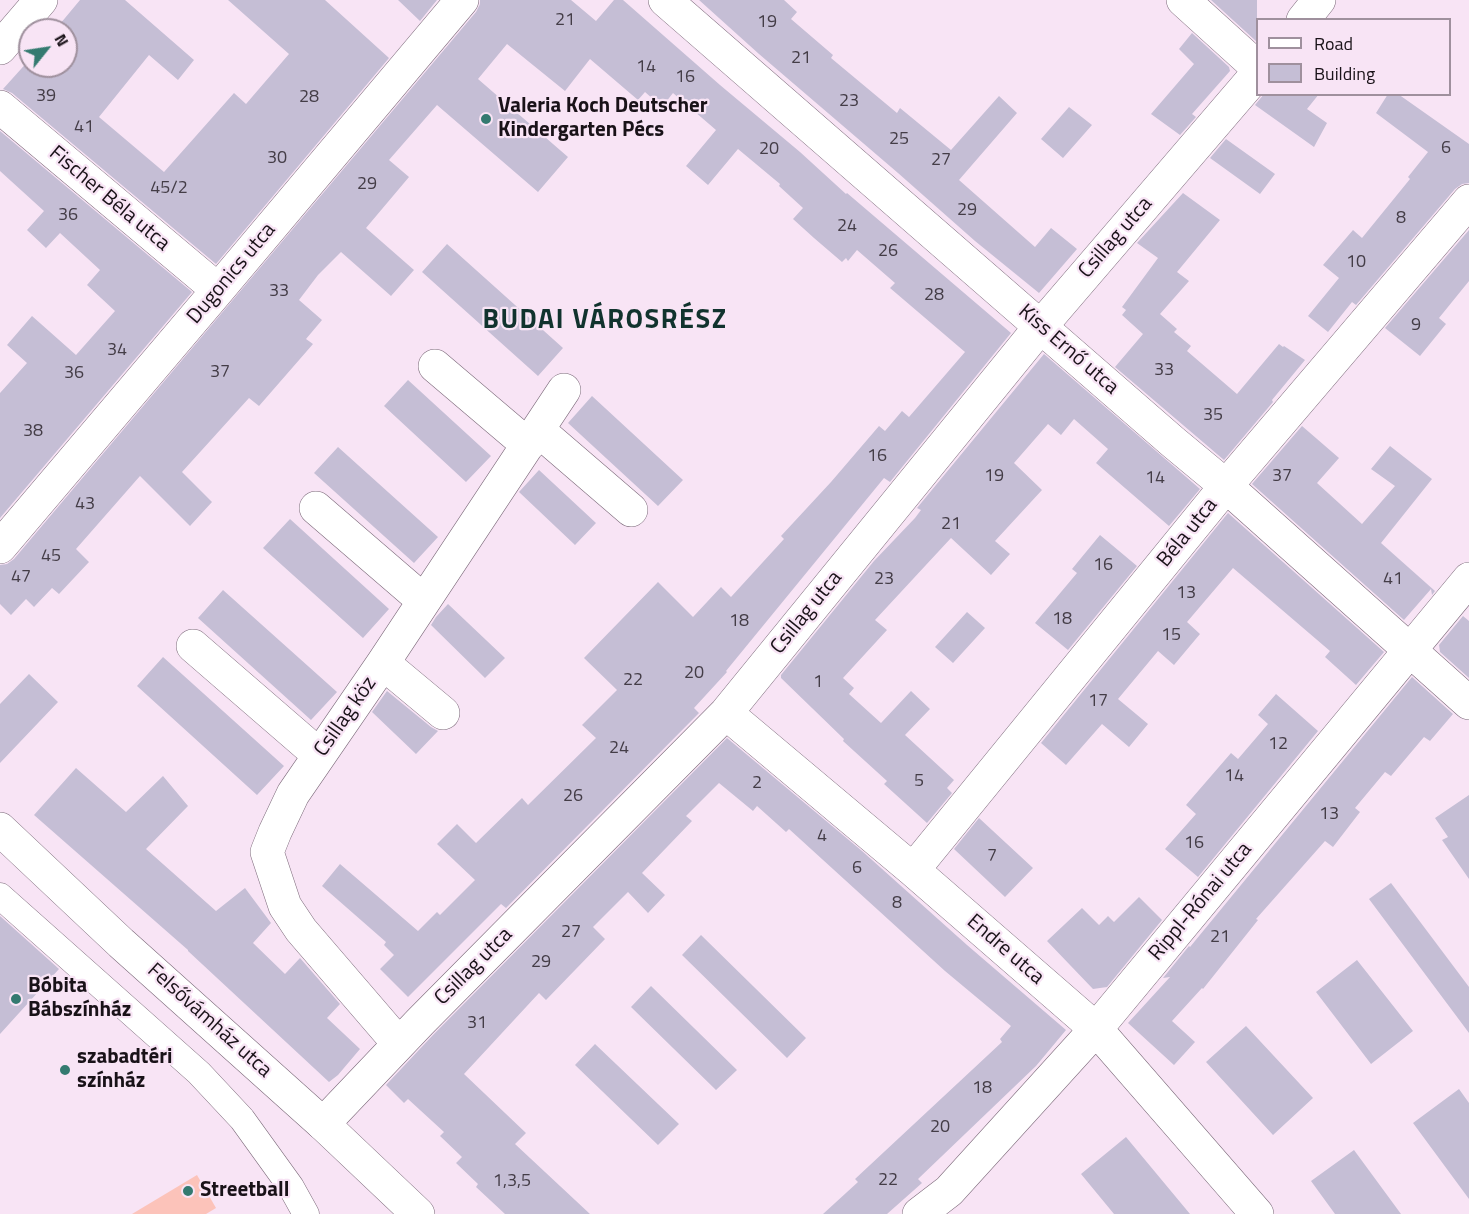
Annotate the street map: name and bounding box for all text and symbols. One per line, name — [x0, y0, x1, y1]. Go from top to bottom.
house number: 21 — [555, 10, 575, 32]
house number: 19 — [757, 12, 777, 34]
north arrow — [18, 18, 78, 78]
legend — [1256, 18, 1451, 96]
text: N — [49, 29, 75, 51]
text: Road — [1314, 30, 1353, 57]
house number: 21 — [791, 48, 811, 70]
house number: 14 — [636, 57, 656, 79]
text: Building — [1314, 60, 1375, 87]
house number: 16 — [675, 67, 695, 89]
house number: 39 — [36, 86, 56, 108]
house number: 28 — [299, 87, 319, 109]
house number: 23 — [839, 91, 859, 113]
place label: Valeria Koch Deutscher Kindergarten Pécs — [498, 94, 708, 144]
marker: Valeria Koch Deutscher Kindergarten Pécs — [479, 112, 493, 126]
house number: 41 — [74, 117, 94, 139]
house number: 25 — [889, 129, 909, 151]
house number: 6 — [1441, 138, 1451, 160]
house number: 20 — [759, 139, 779, 161]
street label: Fischer Béla utca — [43, 141, 175, 257]
house number: 30 — [267, 148, 287, 170]
house number: 27 — [931, 150, 951, 172]
house number: 29 — [357, 174, 377, 196]
house number: 45/2 — [150, 178, 188, 200]
street label: Csillag utca — [1074, 192, 1158, 284]
house number: 29 — [957, 200, 977, 222]
house number: 36 — [58, 205, 78, 227]
house number: 8 — [1396, 208, 1406, 230]
house number: 24 — [837, 216, 857, 238]
street label: Dugonics utca — [182, 218, 282, 330]
house number: 26 — [878, 241, 898, 263]
house number: 10 — [1346, 252, 1366, 274]
house number: 33 — [269, 281, 289, 303]
house number: 28 — [924, 285, 944, 307]
street label: Kiss Ernő utca — [1013, 300, 1123, 400]
district label: BUDAI VÁROSRÉSZ — [482, 305, 728, 337]
house number: 9 — [1411, 315, 1421, 337]
house number: 34 — [107, 340, 127, 362]
house number: 33 — [1154, 360, 1174, 382]
house number: 37 — [210, 362, 230, 384]
house number: 36 — [64, 363, 84, 385]
house number: 35 — [1203, 405, 1223, 427]
house number: 38 — [23, 421, 43, 443]
house number: 16 — [867, 446, 887, 468]
house number: 19 — [984, 466, 1004, 488]
house number: 37 — [1272, 466, 1292, 488]
house number: 14 — [1145, 468, 1165, 490]
street label: Béla utca — [1152, 493, 1224, 573]
house number: 43 — [75, 494, 95, 516]
house number: 21 — [941, 514, 961, 536]
house number: 45 — [41, 546, 61, 568]
house number: 16 — [1093, 555, 1113, 577]
street label: Csillag utca — [766, 566, 848, 660]
house number: 47 — [11, 567, 31, 589]
house number: 23 — [874, 569, 894, 591]
house number: 41 — [1383, 569, 1403, 591]
house number: 13 — [1176, 583, 1196, 605]
house number: 18 — [1052, 609, 1072, 631]
house number: 18 — [729, 611, 749, 633]
house number: 15 — [1161, 625, 1181, 647]
house number: 20 — [684, 663, 704, 685]
house number: 22 — [623, 670, 643, 692]
street label: Csillag köz — [309, 672, 383, 762]
house number: 1 — [813, 672, 823, 694]
house number: 17 — [1088, 691, 1108, 713]
house number: 12 — [1268, 734, 1288, 756]
house number: 24 — [609, 738, 629, 760]
house number: 14 — [1224, 766, 1244, 788]
house number: 5 — [914, 771, 924, 793]
house number: 2 — [752, 773, 762, 795]
house number: 26 — [563, 786, 583, 808]
house number: 13 — [1319, 804, 1339, 826]
house number: 4 — [817, 826, 827, 848]
house number: 16 — [1184, 833, 1204, 855]
street label: Rippl-Rónai utca — [1144, 838, 1258, 966]
house number: 7 — [987, 846, 997, 868]
house number: 6 — [852, 858, 862, 880]
house number: 8 — [892, 893, 902, 915]
street label: Endre utca — [961, 909, 1049, 991]
house number: 27 — [561, 922, 581, 944]
street label: Csillag utca — [430, 923, 518, 1011]
house number: 21 — [1210, 927, 1230, 949]
house number: 29 — [531, 952, 551, 974]
street label: Felsővámház utca — [142, 958, 276, 1084]
place label: Bóbita Bábszínház — [28, 974, 131, 1024]
marker: Bóbita Bábszínház — [9, 992, 23, 1006]
house number: 31 — [467, 1013, 487, 1035]
place label: szabadtéri színház — [77, 1045, 172, 1095]
marker: szabadtéri színház — [58, 1063, 72, 1077]
house number: 18 — [972, 1078, 992, 1100]
house number: 20 — [930, 1117, 950, 1139]
house number: 22 — [878, 1170, 898, 1192]
house number: 1,3,5 — [493, 1171, 531, 1193]
place label: Streetball — [200, 1178, 289, 1204]
marker: Streetball — [181, 1184, 195, 1198]

